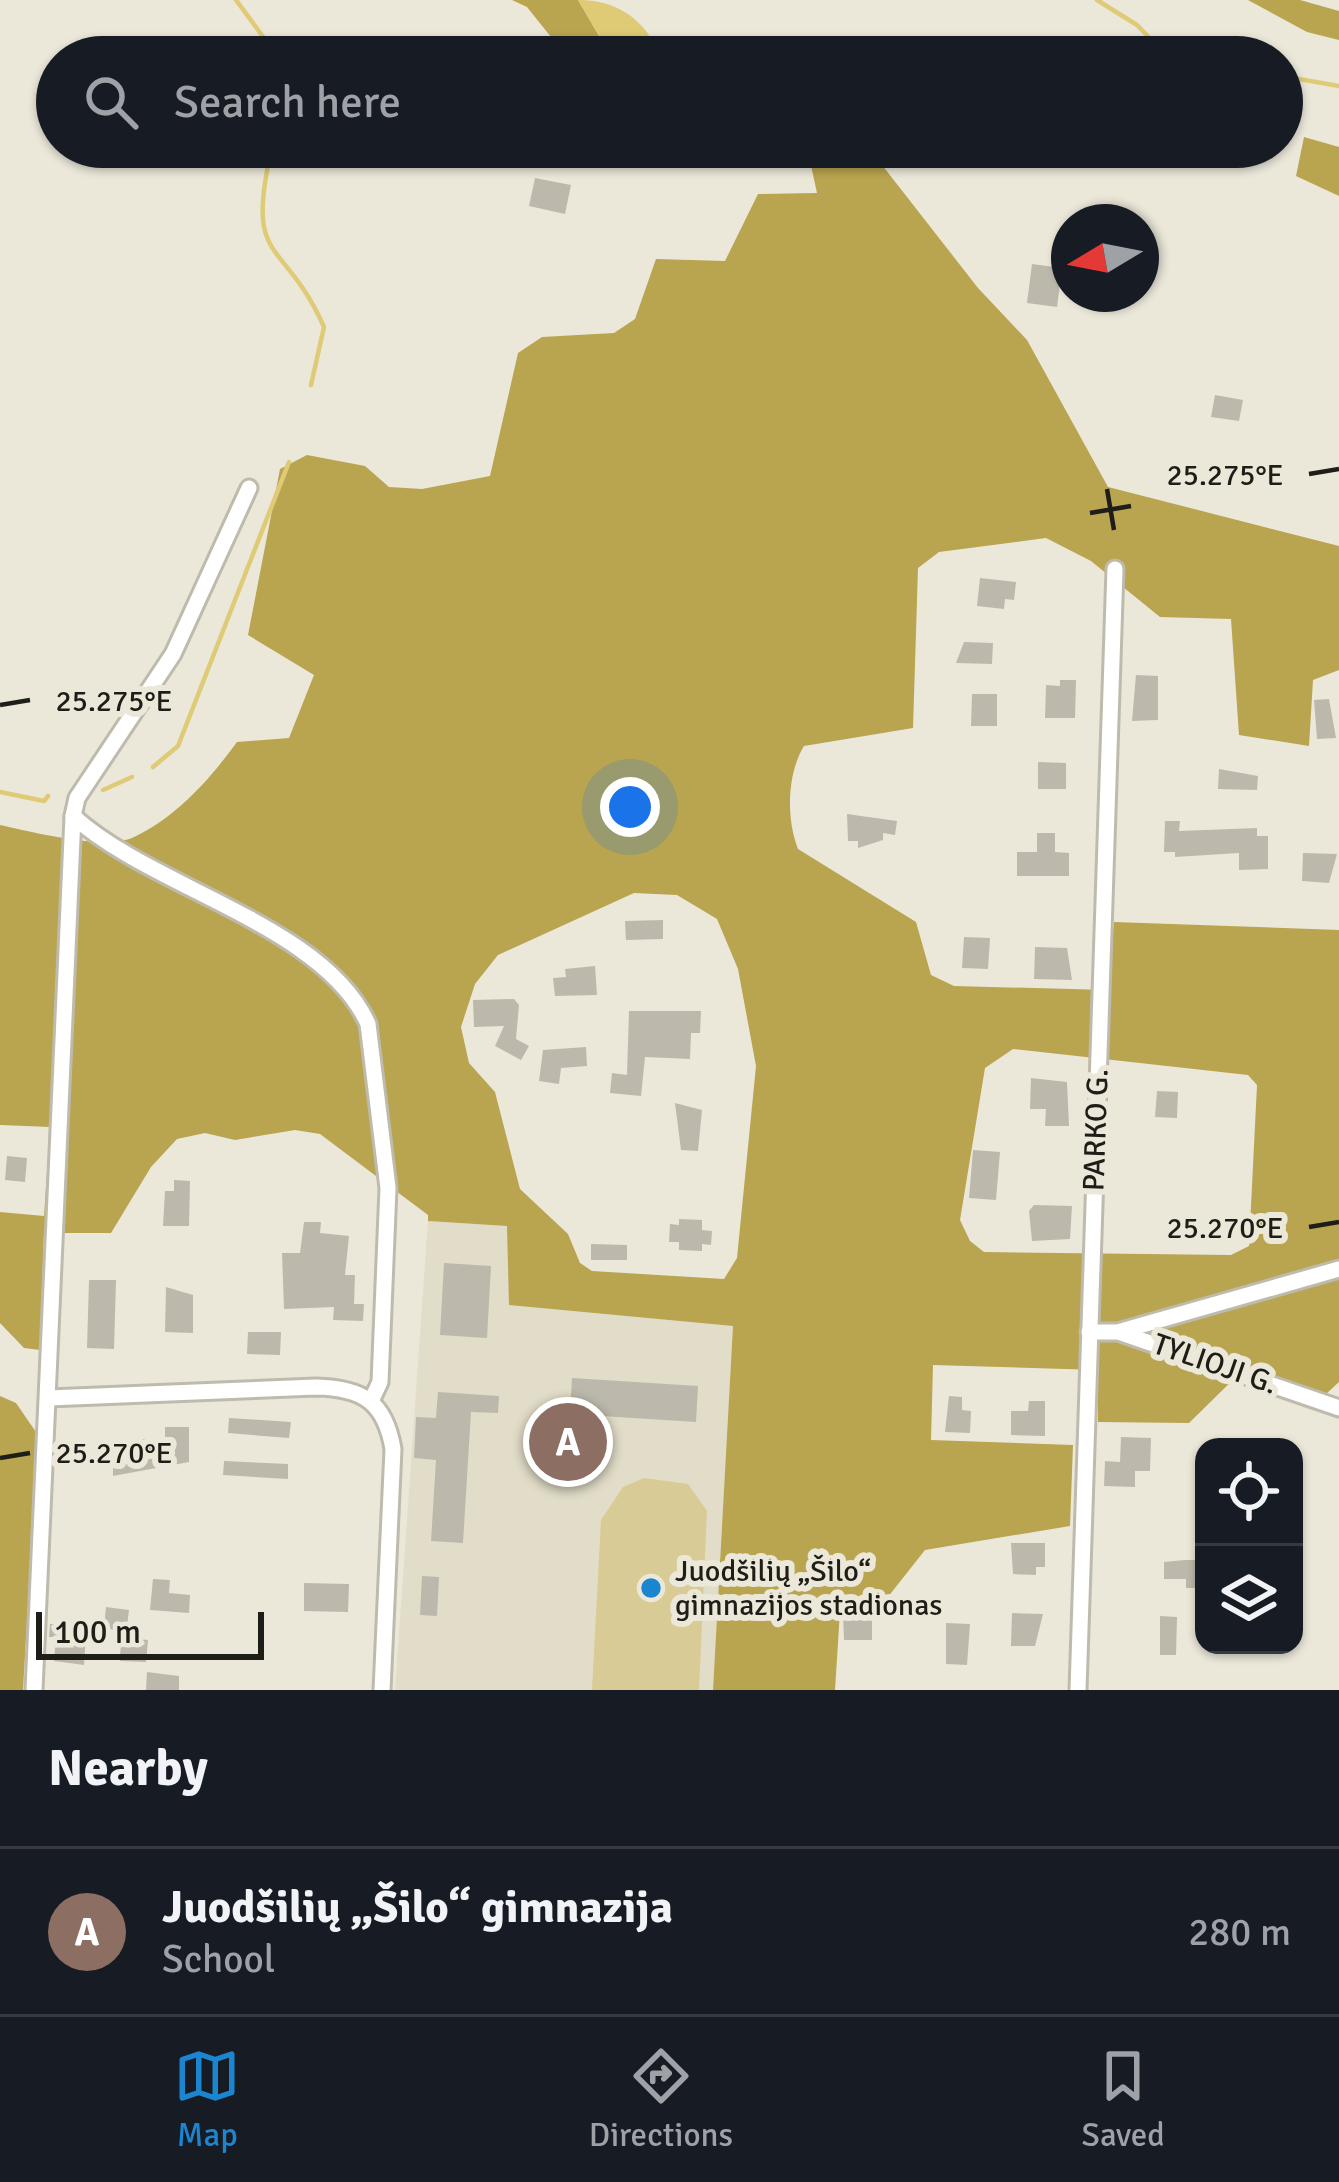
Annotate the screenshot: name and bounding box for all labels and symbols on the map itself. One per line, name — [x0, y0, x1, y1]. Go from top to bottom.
north arrow — [1051, 204, 1159, 312]
text: 25.275°E — [1167, 457, 1284, 494]
text: 25.275°E — [56, 683, 173, 720]
your location — [600, 777, 660, 837]
street label: PARKO G. — [1075, 1068, 1117, 1192]
text: 25.270°E — [1167, 1210, 1284, 1247]
street label: TYLIOJI G. — [1148, 1325, 1282, 1403]
pin: A — [529, 1397, 607, 1487]
text: 25.270°E — [56, 1435, 173, 1472]
place label: Juodšilių „Šilo“ gimnazijos stadionas — [675, 1553, 943, 1624]
marker: Juodšilių „Šilo“ gimnazijos stadionas — [638, 1575, 664, 1601]
scale bar — [36, 1606, 264, 1659]

